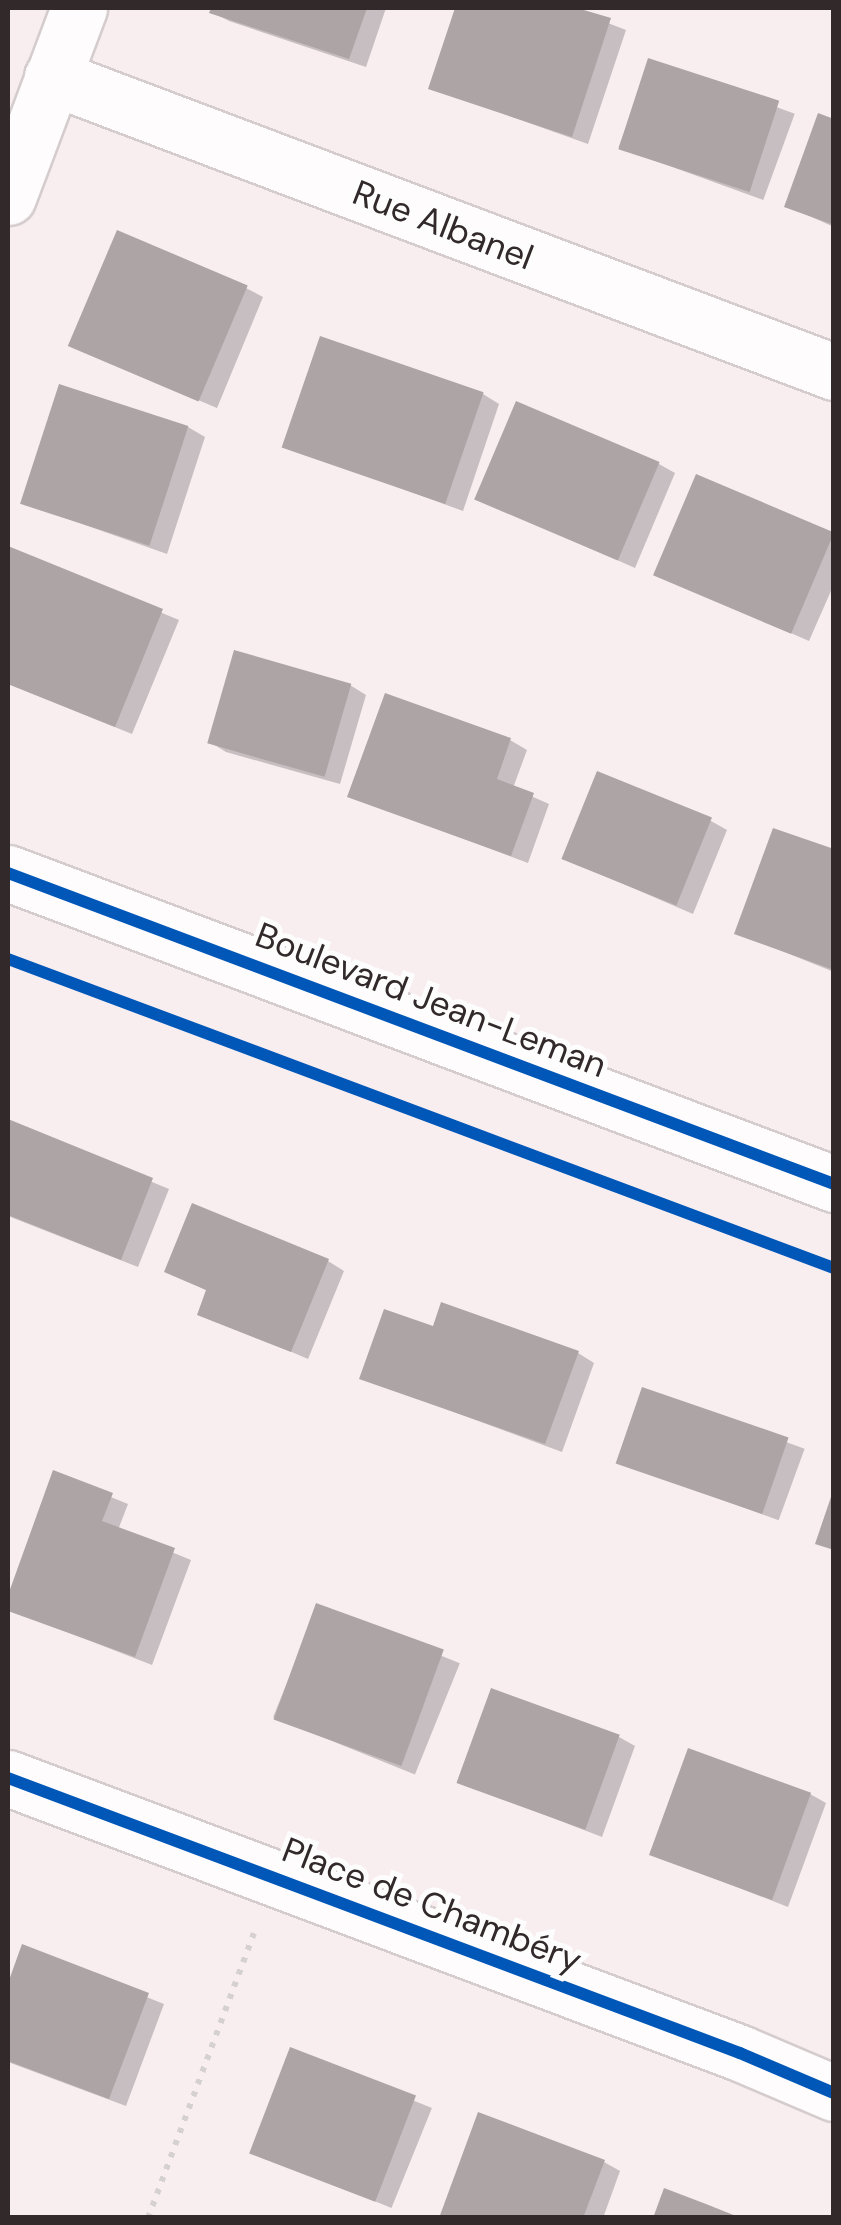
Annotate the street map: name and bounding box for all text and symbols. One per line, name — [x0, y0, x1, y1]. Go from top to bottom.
street label: Rue Albanel — [347, 171, 539, 279]
street label: Boulevard Jean-Leman — [250, 914, 612, 1086]
street label: Place de Chambéry — [276, 1829, 588, 1981]

